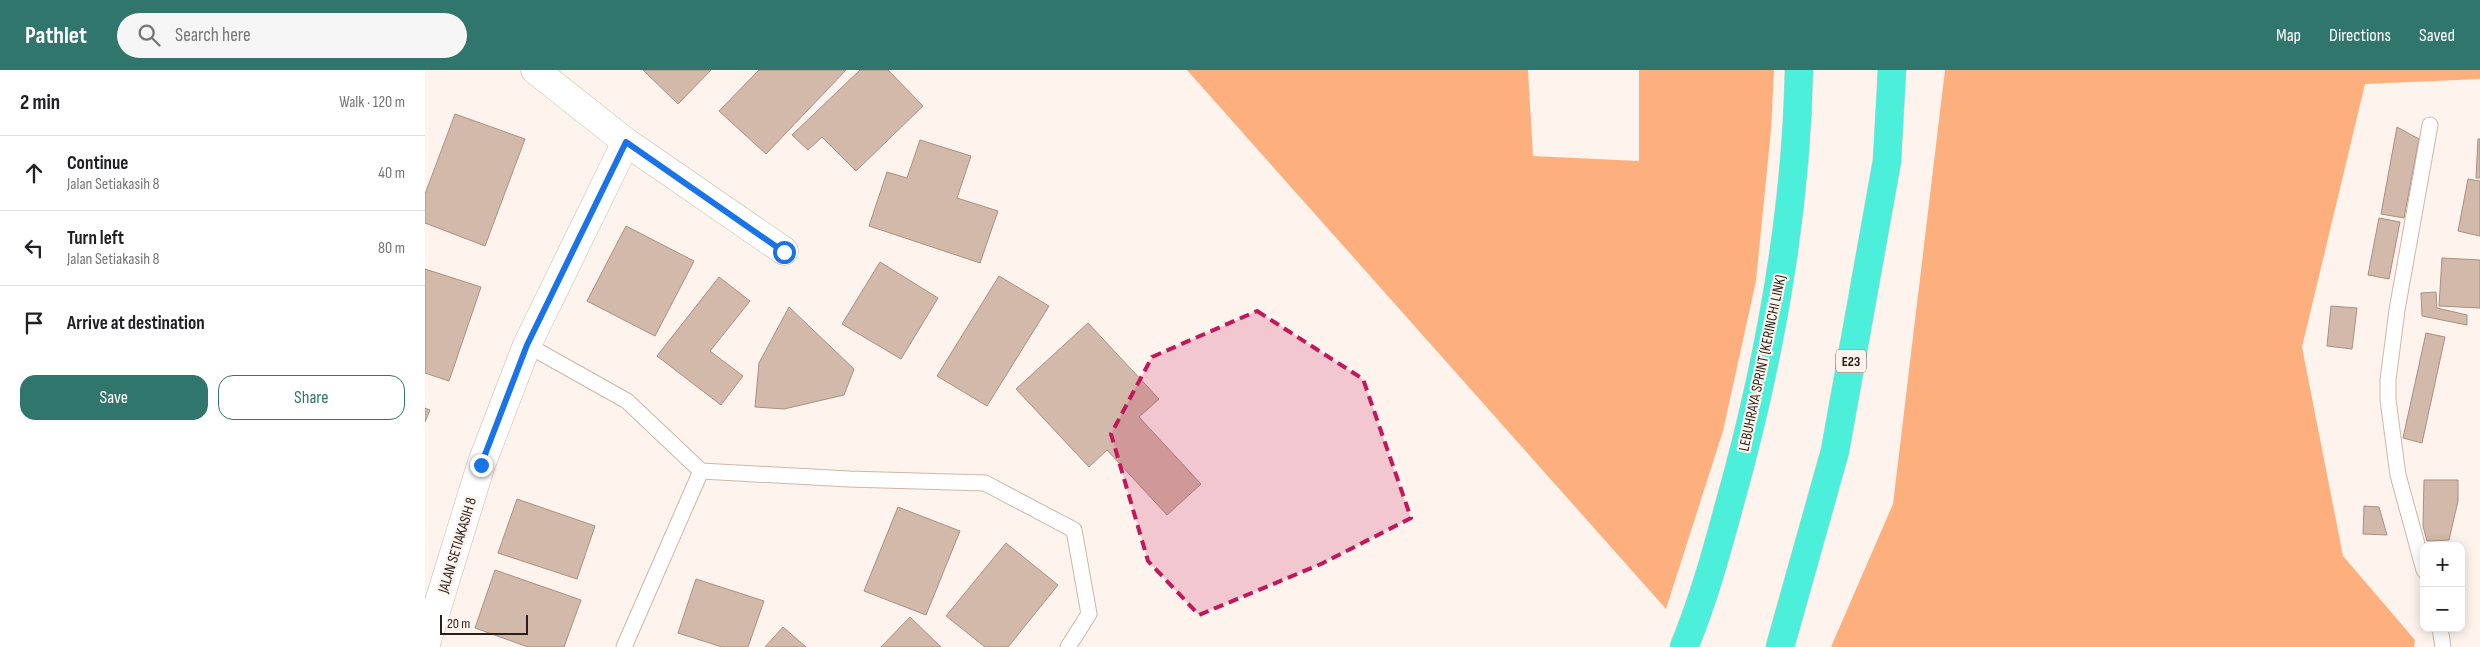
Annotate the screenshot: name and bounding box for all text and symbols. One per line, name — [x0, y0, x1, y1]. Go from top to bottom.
search box — [117, 13, 467, 58]
text: Pathlet — [25, 21, 87, 50]
icon: search — [135, 21, 163, 49]
text: Search here — [175, 24, 251, 47]
text: Map — [2276, 25, 2301, 46]
text: Directions — [2329, 25, 2391, 46]
text: Saved — [2419, 25, 2455, 46]
text: 2 min — [20, 90, 60, 115]
text: Walk · 120 m — [339, 93, 405, 112]
text: Continue — [67, 152, 128, 175]
icon: ahead — [20, 159, 48, 187]
text: 40 m — [378, 164, 405, 183]
text: Jalan Setiakasih 8 — [67, 175, 160, 194]
text: Turn left — [67, 227, 124, 250]
icon: left — [20, 234, 48, 262]
text: 80 m — [378, 239, 405, 258]
route start — [773, 241, 796, 264]
text: Jalan Setiakasih 8 — [67, 250, 160, 269]
street label: LEBUHRAYA SPRINT (KERINCHI LINK) — [1735, 273, 1790, 453]
icon: arrive — [20, 309, 48, 337]
text: Arrive at destination — [67, 312, 205, 335]
road number: E23 — [1836, 350, 1866, 372]
button: Save — [20, 375, 208, 420]
button: Share — [218, 375, 405, 420]
route end — [470, 454, 493, 477]
street label: JALAN SETIAKASIH 8 — [434, 495, 481, 596]
map controls — [2420, 542, 2465, 632]
button: + — [2420, 542, 2465, 587]
button: − — [2420, 587, 2465, 632]
scale bar — [440, 612, 527, 635]
text: 20 m — [447, 615, 470, 632]

